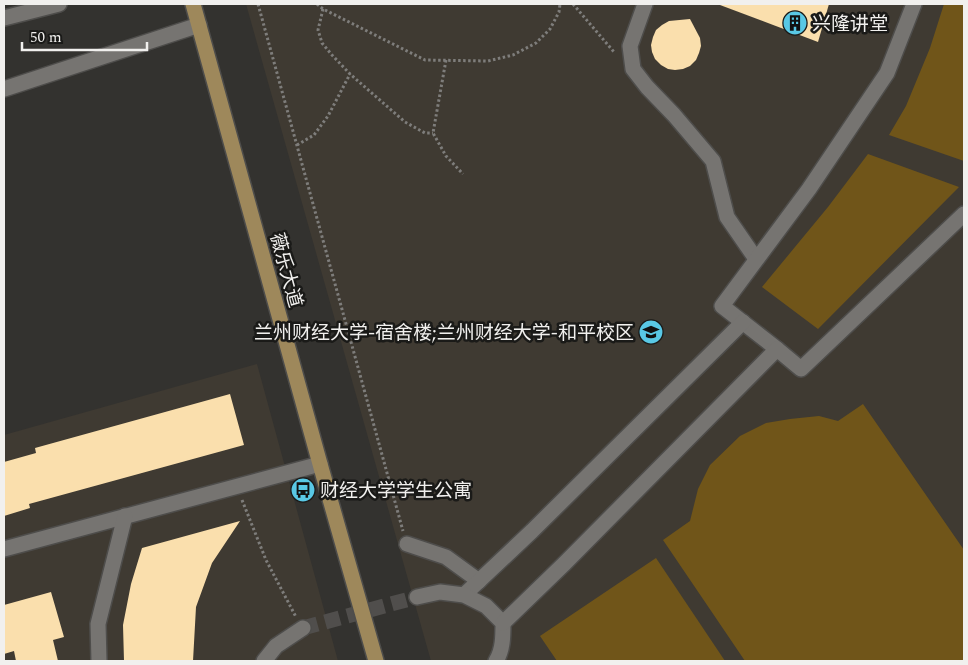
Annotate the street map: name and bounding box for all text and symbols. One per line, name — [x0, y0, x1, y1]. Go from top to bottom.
building icon: 兴隆讲堂 — [782, 10, 808, 36]
place label: 兴隆讲堂 — [812, 10, 888, 39]
scale bar — [22, 20, 148, 52]
text: 50 m — [30, 26, 62, 49]
street label: 薇乐大道 — [262, 230, 309, 311]
place label: 兰州财经大学-宿舍楼;兰州财经大学-和平校区 — [254, 319, 634, 348]
school or university icon: 兰州财经大学-宿舍楼;兰州财经大学-和平校区 — [638, 319, 664, 345]
bus stop icon: 财经大学学生公寓 — [290, 477, 316, 503]
place label: 财经大学学生公寓 — [320, 477, 472, 506]

